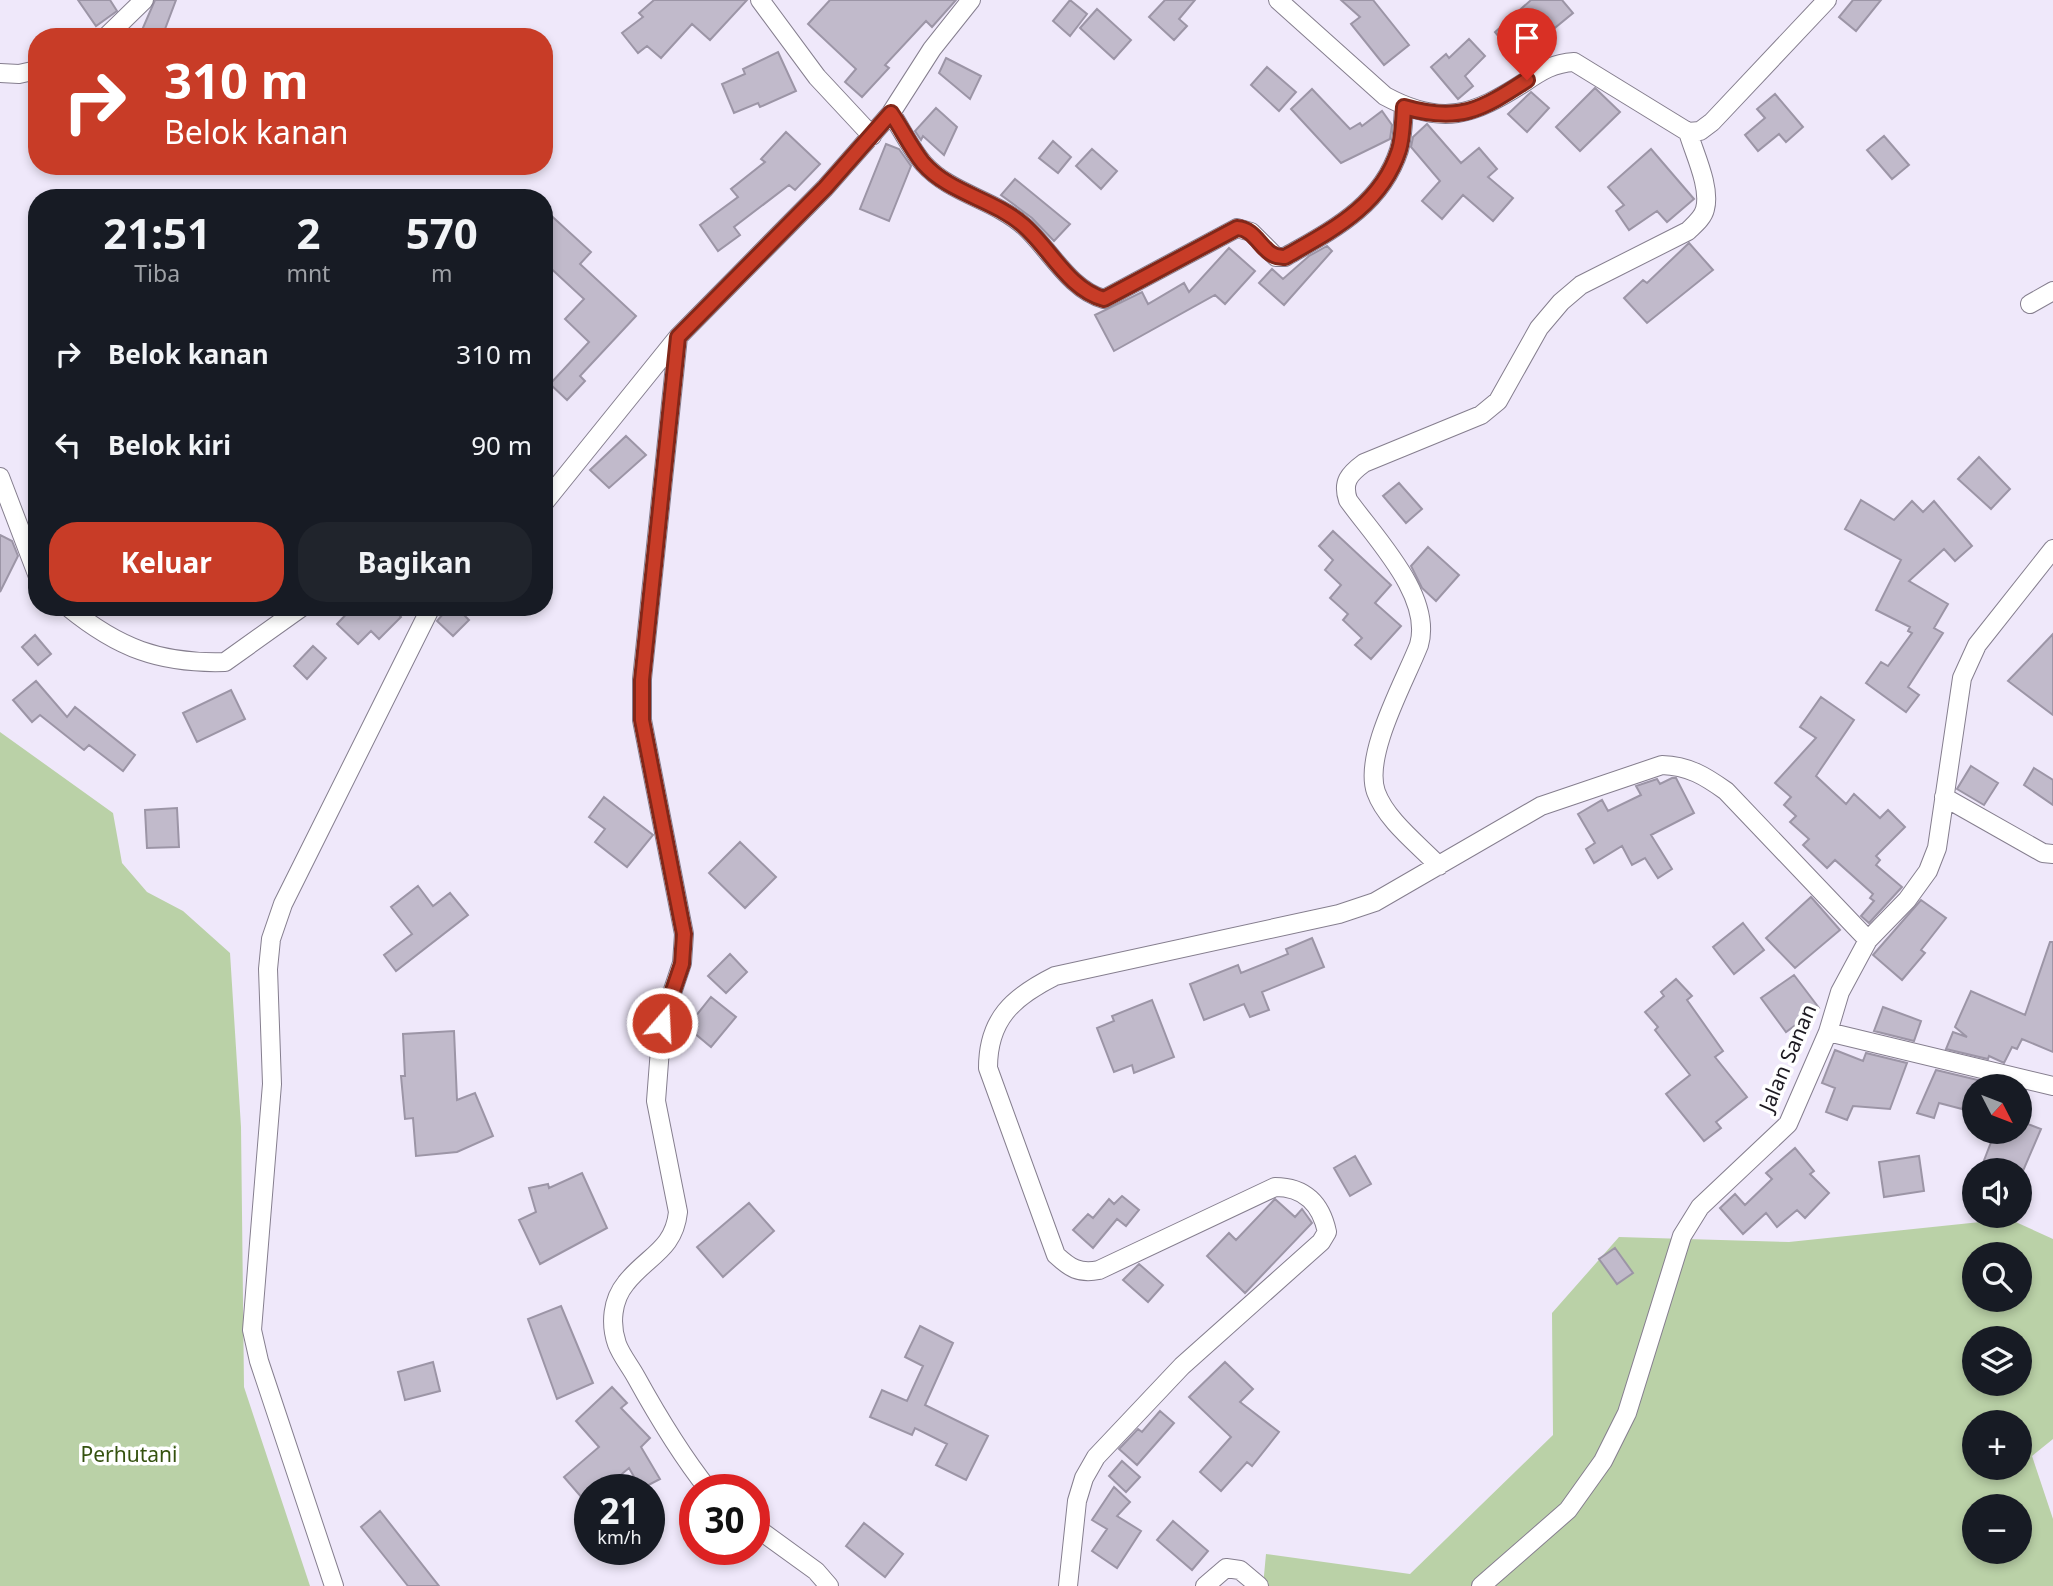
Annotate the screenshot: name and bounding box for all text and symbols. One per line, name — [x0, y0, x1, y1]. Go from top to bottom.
pin — [1497, 8, 1557, 80]
icon: arrive — [1508, 19, 1546, 57]
text: 310 m — [164, 47, 309, 113]
icon: right — [49, 56, 140, 147]
text: Belok kanan — [164, 110, 348, 153]
text: 21:51 — [103, 204, 211, 261]
text: 2 — [296, 204, 320, 261]
text: 570 — [406, 204, 478, 261]
text: Tiba — [134, 257, 180, 289]
text: mnt — [286, 257, 330, 289]
text: m — [431, 257, 452, 289]
icon: right — [49, 335, 87, 373]
text: Belok kanan — [108, 336, 269, 372]
text: 310 m — [456, 336, 532, 372]
icon: left — [49, 426, 87, 464]
text: Belok kiri — [108, 427, 231, 463]
text: 90 m — [471, 427, 532, 463]
button: Keluar — [49, 522, 284, 602]
button: Bagikan — [298, 522, 532, 602]
position arrow — [625, 986, 699, 1060]
street label: Jalan Sanan — [1751, 1000, 1822, 1117]
north arrow — [1962, 1074, 2032, 1144]
map controls — [1962, 1074, 2032, 1564]
button: sound — [1962, 1158, 2032, 1228]
button: search — [1962, 1242, 2032, 1312]
button: layers — [1962, 1326, 2032, 1396]
button: + — [1962, 1410, 2032, 1480]
park label: Perhutani — [81, 1440, 177, 1468]
speed limit sign: 30 — [679, 1474, 770, 1565]
text: 21 — [599, 1487, 640, 1534]
button: − — [1962, 1494, 2032, 1564]
text: km/h — [597, 1525, 642, 1549]

